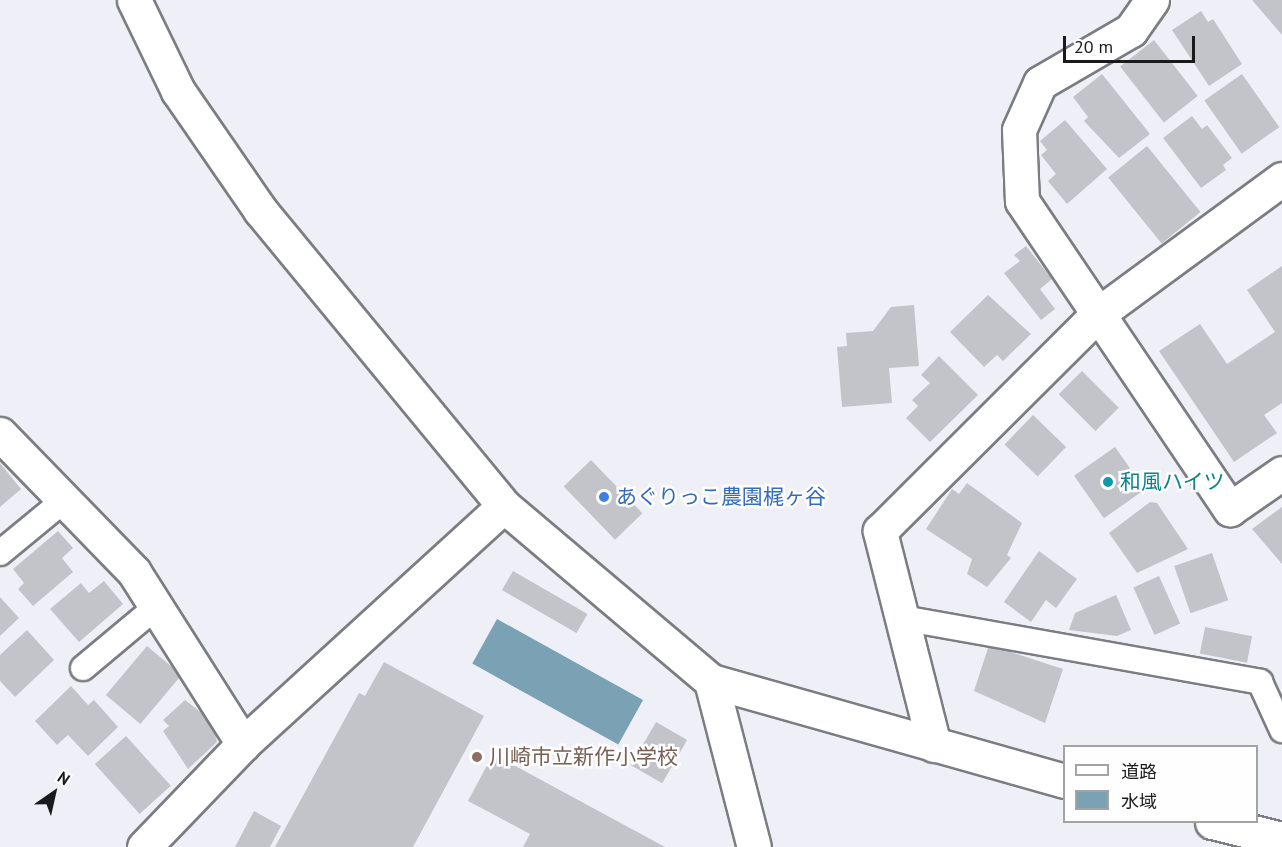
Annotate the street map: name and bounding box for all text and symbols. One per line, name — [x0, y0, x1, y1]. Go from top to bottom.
scale bar — [1066, 24, 1198, 62]
text: 20 m — [1074, 35, 1113, 58]
place label: 和風ハイツ — [1120, 469, 1225, 495]
marker: 和風ハイツ — [1101, 475, 1115, 489]
place label: あぐりっこ農園梶ヶ谷 — [616, 484, 826, 510]
marker: あぐりっこ農園梶ヶ谷 — [597, 490, 611, 504]
place label: 川崎市立新作小学校 — [489, 744, 678, 770]
legend — [1063, 745, 1258, 823]
marker: 川崎市立新作小学校 — [470, 750, 484, 764]
text: 道路 — [1121, 760, 1157, 783]
north arrow — [24, 763, 84, 823]
text: N — [54, 767, 74, 789]
text: 水域 — [1121, 790, 1157, 813]

